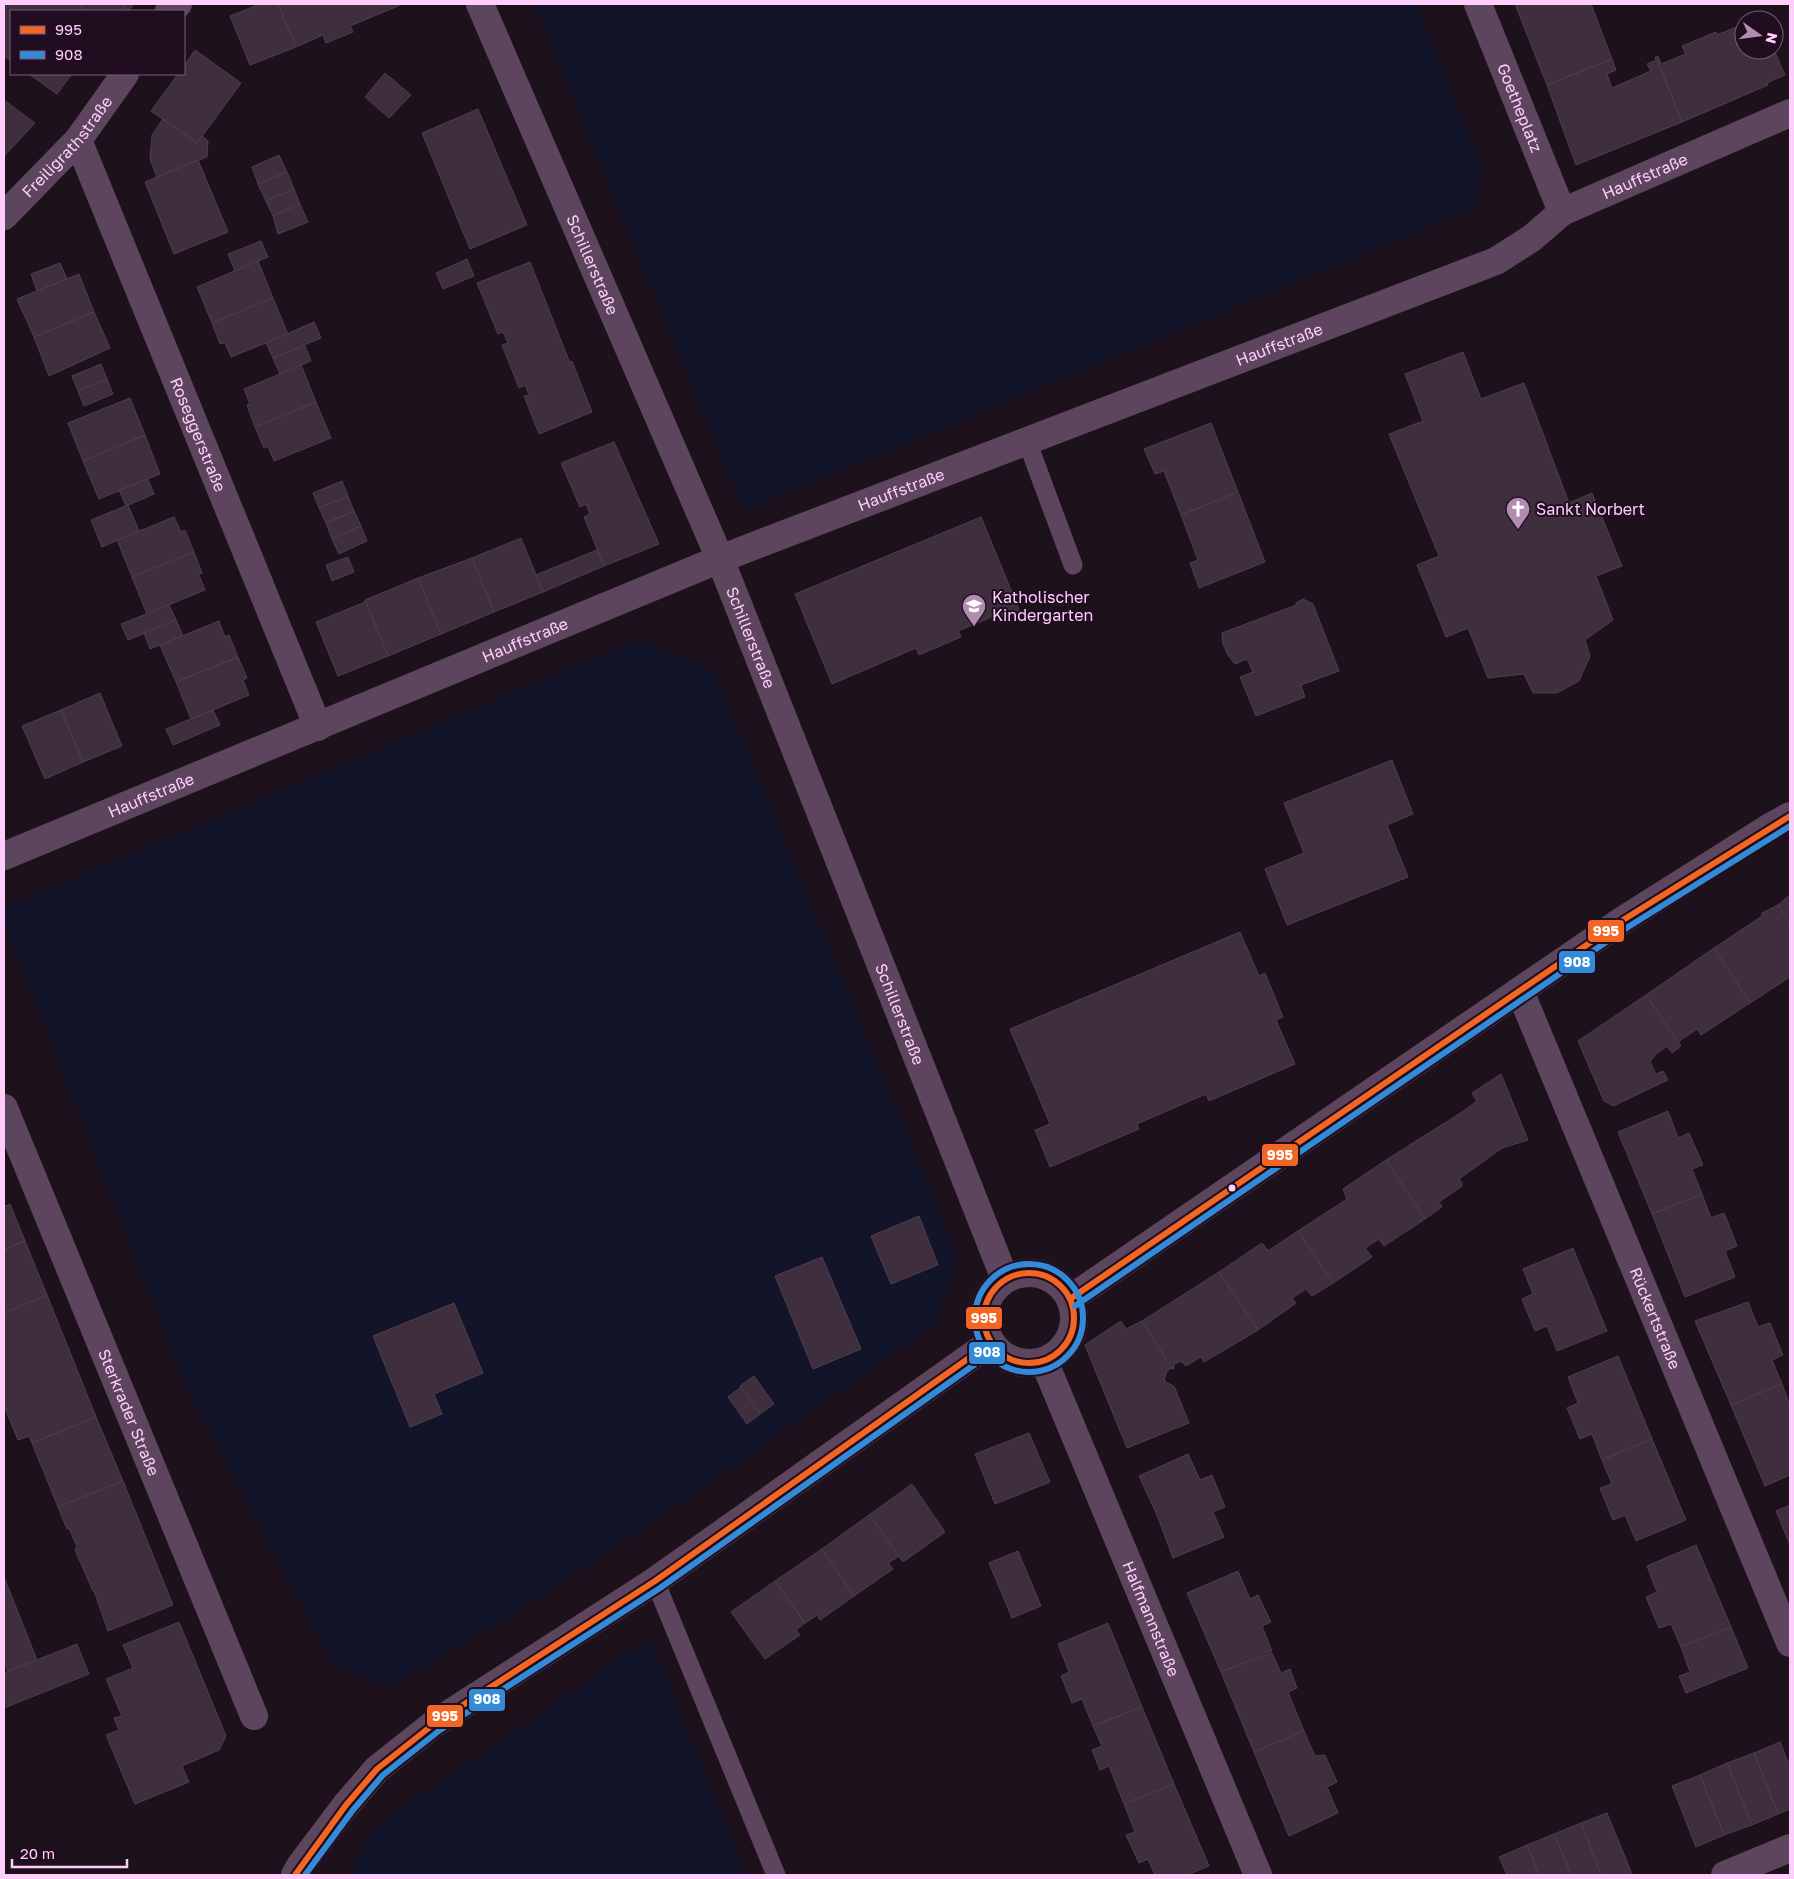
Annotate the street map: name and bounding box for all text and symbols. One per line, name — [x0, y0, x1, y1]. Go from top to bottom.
legend — [10, 10, 185, 75]
north arrow — [1734, 10, 1784, 60]
text: 995 — [55, 20, 82, 38]
text: N — [1763, 31, 1782, 45]
text: 908 — [55, 45, 83, 63]
street label: Goetheplatz — [1493, 60, 1547, 155]
street label: Freiligrathstraße — [18, 92, 116, 202]
street label: Hauffstraße — [1599, 149, 1691, 203]
street label: Schillerstraße — [562, 211, 623, 318]
street label: Hauffstraße — [1233, 319, 1325, 370]
street label: Roseggerstraße — [166, 374, 231, 495]
street label: Hauffstraße — [855, 464, 947, 515]
church icon: Sankt Norbert — [1505, 496, 1531, 530]
place label: Sankt Norbert — [1536, 499, 1645, 519]
street label: Schillerstraße — [722, 584, 780, 691]
place label: Katholischer Kindergarten — [992, 587, 1093, 625]
school or university icon: Katholischer Kindergarten — [961, 593, 987, 627]
street label: Hauffstraße — [479, 613, 571, 667]
street label: Hauffstraße — [105, 768, 197, 822]
line badge: 995 — [1587, 919, 1625, 943]
text: 995 — [1593, 922, 1620, 939]
line badge: 908 — [1558, 950, 1596, 974]
text: 908 — [1564, 953, 1591, 970]
street label: Schillerstraße — [871, 960, 929, 1068]
line badge: 995 — [1261, 1143, 1299, 1167]
text: 995 — [1267, 1146, 1294, 1163]
unlabelled marker — [1227, 1183, 1237, 1193]
street label: Rückertstraße — [1625, 1264, 1685, 1372]
line badge: 995 — [965, 1306, 1003, 1330]
text: 995 — [971, 1309, 998, 1326]
line badge: 908 — [968, 1341, 1006, 1365]
text: 908 — [974, 1343, 1001, 1360]
street label: Sterkrader Straße — [94, 1346, 164, 1479]
street label: Halfmannstraße — [1118, 1558, 1184, 1679]
line badge: 908 — [468, 1688, 506, 1712]
text: 908 — [474, 1690, 501, 1707]
line badge: 995 — [426, 1704, 464, 1728]
text: 995 — [432, 1707, 459, 1724]
scale bar — [12, 1836, 128, 1868]
text: 20 m — [20, 1844, 55, 1862]

